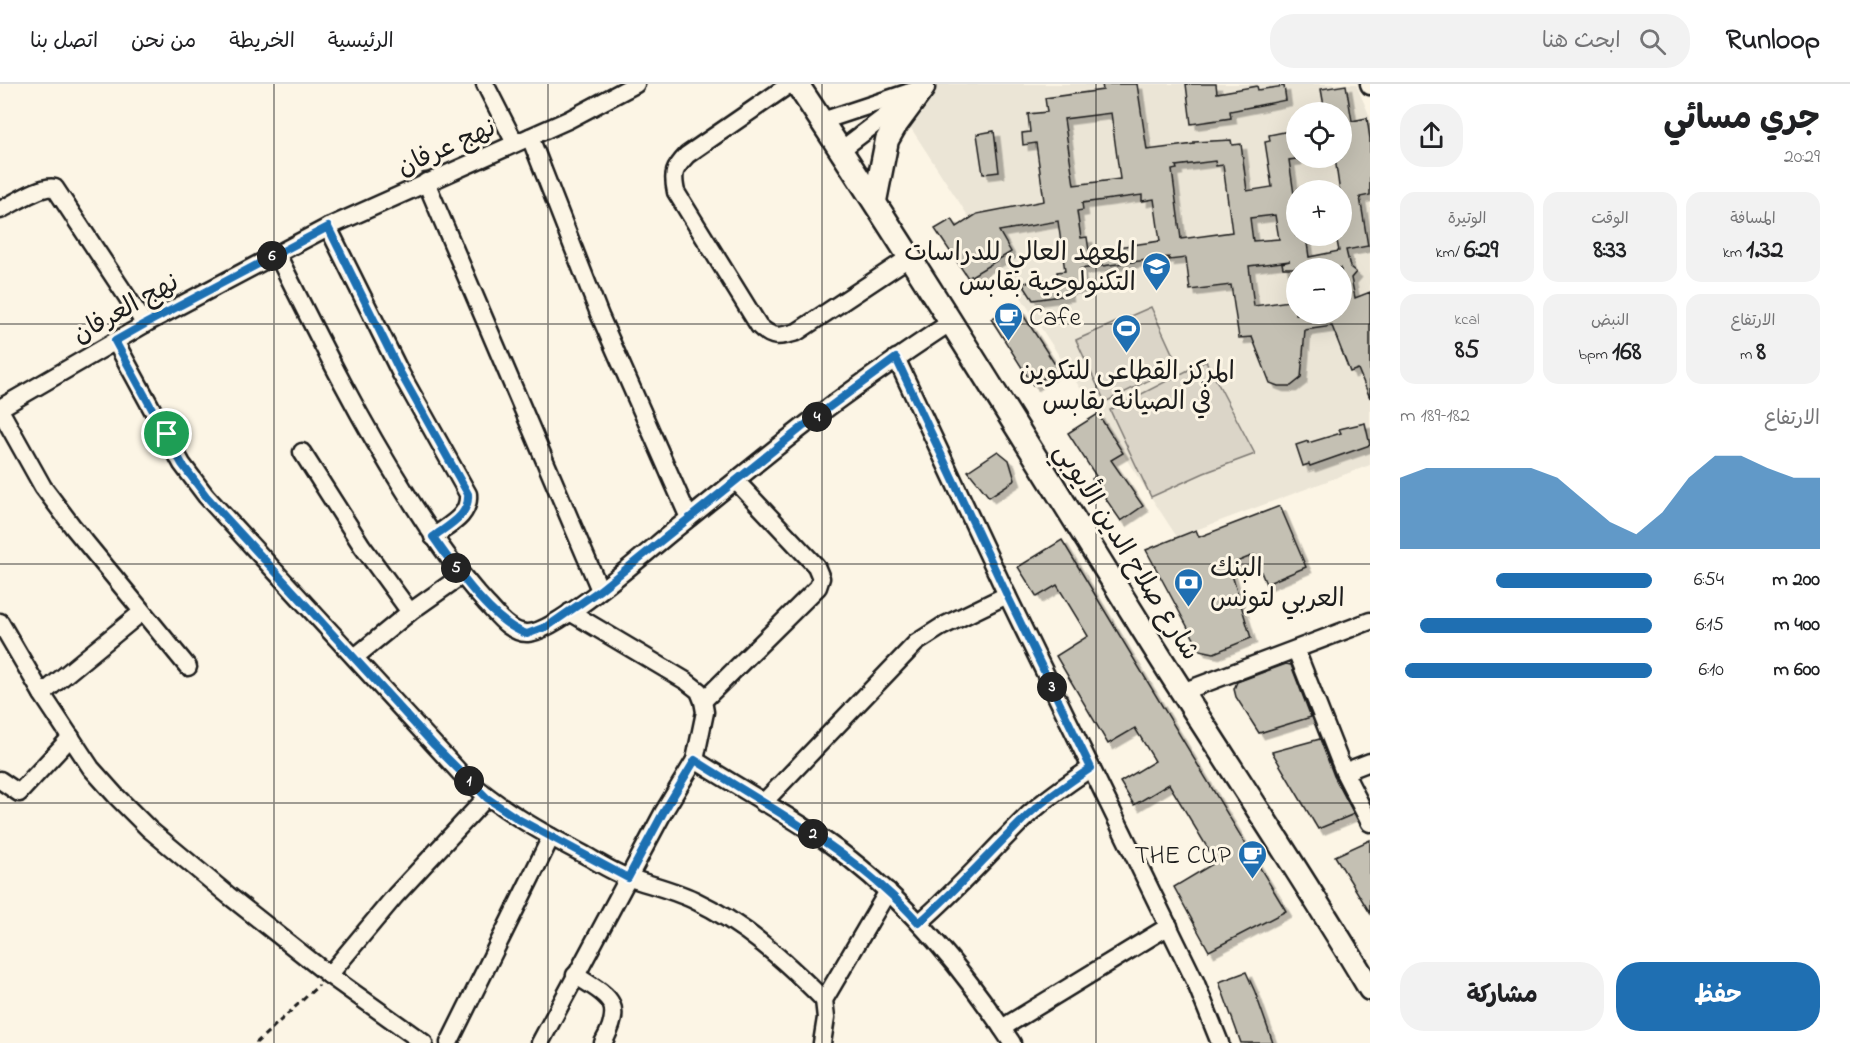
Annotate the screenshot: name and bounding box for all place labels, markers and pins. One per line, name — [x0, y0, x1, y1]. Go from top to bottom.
place label: المعهد العالي للدراسات التكنولوجية بقابس — [904, 235, 1136, 303]
pin: 6 — [257, 241, 287, 271]
school or university icon: المعهد العالي للدراسات التكنولوجية بقابس — [1141, 250, 1173, 292]
cafe icon: Cafe — [992, 300, 1024, 342]
place label: Cafe — [1029, 300, 1081, 338]
sports icon: المركز القطاعى للتكوين في الصيانة بقابس — [1111, 312, 1143, 354]
place label: المركز القطاعى للتكوين في الصيانة بقابس — [1019, 354, 1235, 422]
pin: 4 — [802, 402, 832, 432]
pin — [141, 408, 192, 459]
place label: البنك العربي لتونس — [1210, 551, 1345, 620]
pin: 5 — [441, 553, 471, 583]
bank icon: البنك العربي لتونس — [1173, 566, 1205, 608]
pin: 3 — [1037, 672, 1067, 702]
pin: 1 — [454, 766, 484, 796]
pin: 2 — [798, 819, 828, 849]
place label: THE CUP — [1135, 838, 1231, 876]
cafe icon: THE CUP — [1236, 838, 1268, 880]

